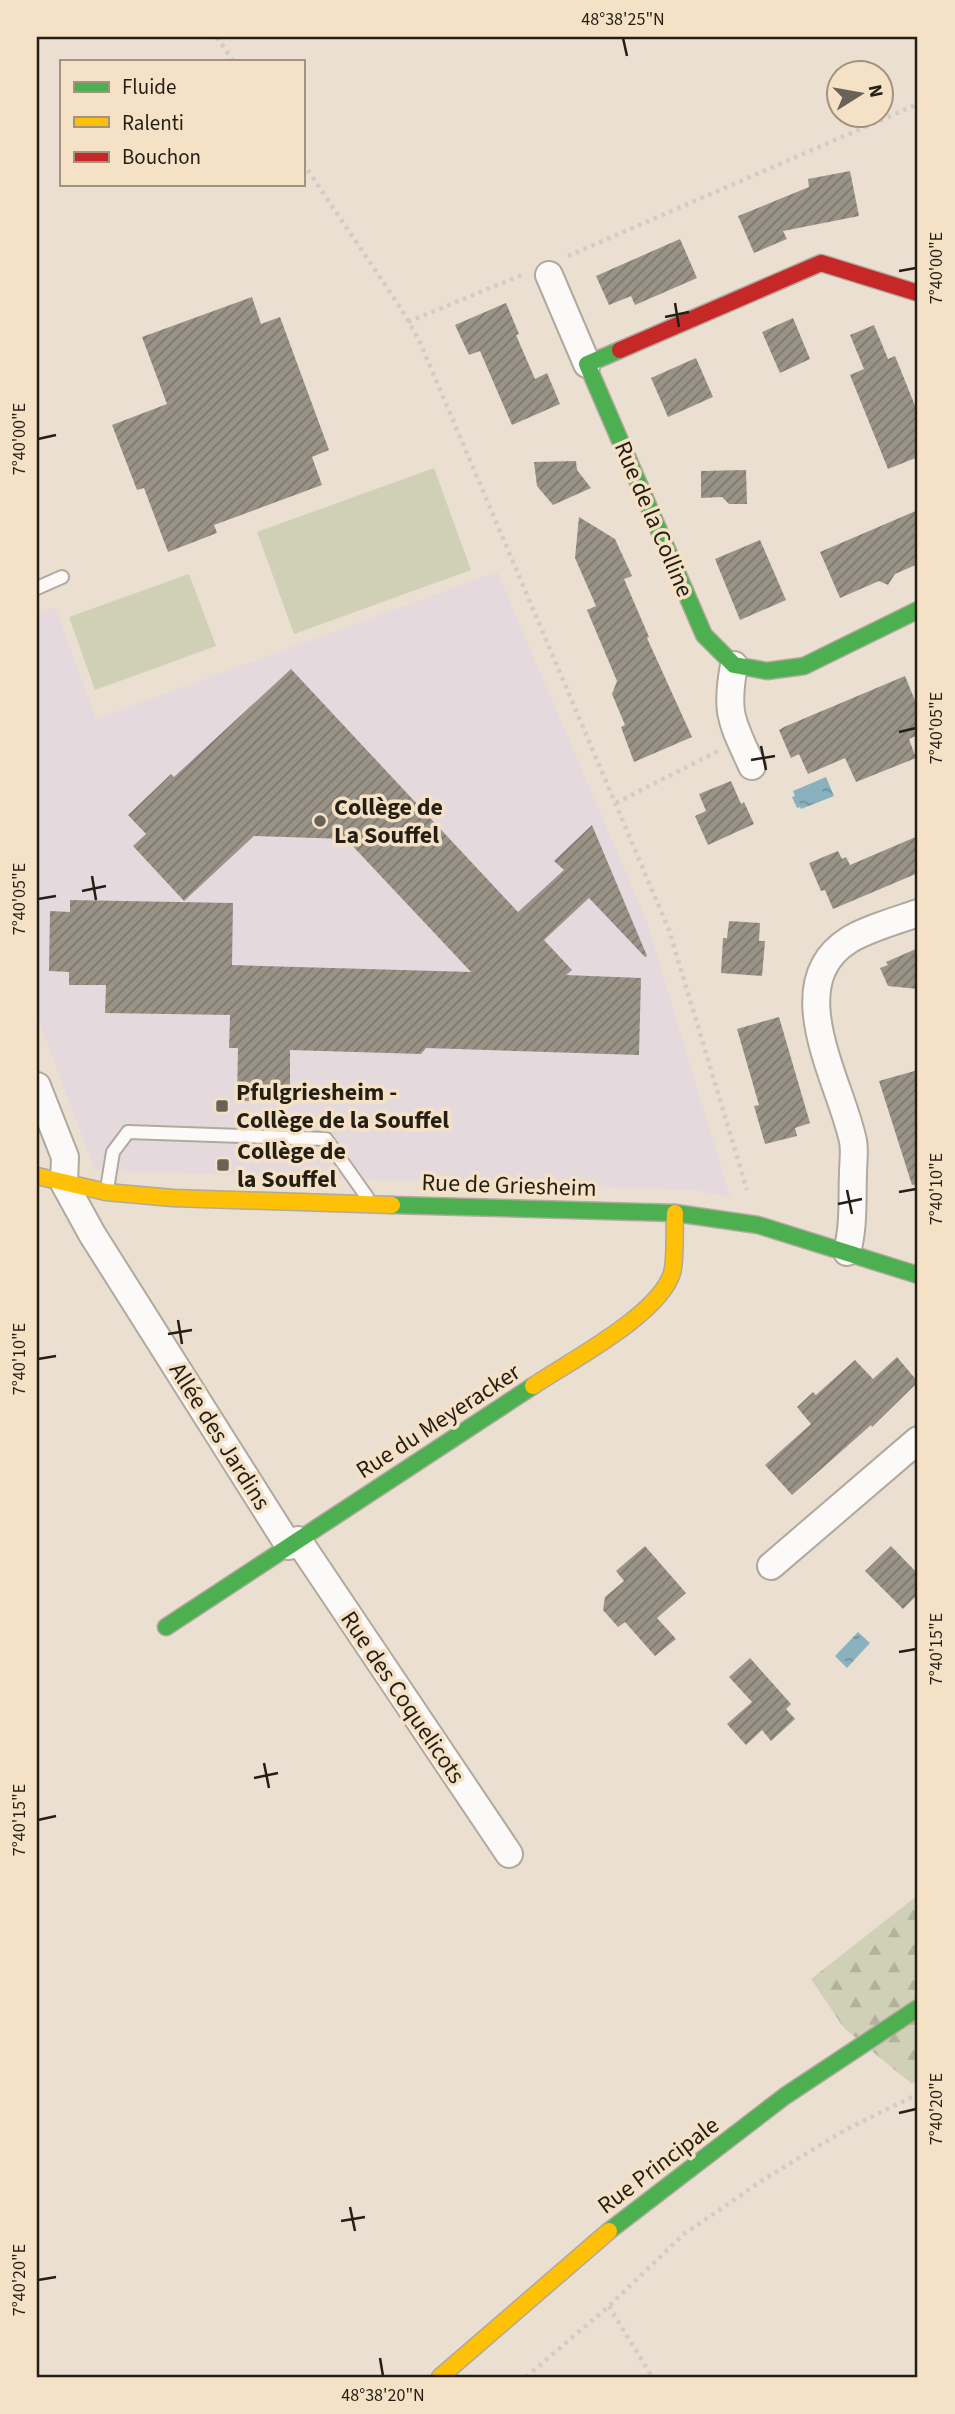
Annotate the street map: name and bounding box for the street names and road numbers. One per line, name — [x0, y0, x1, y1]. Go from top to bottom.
street label: Rue de la Colline — [605, 436, 702, 603]
street label: Rue de Griesheim — [421, 1165, 597, 1206]
street label: Rue du Meyeracker — [349, 1355, 528, 1488]
street label: Allée des Jardins — [160, 1356, 279, 1517]
street label: Rue des Coquelicots — [332, 1604, 473, 1791]
street label: Rue Principale — [590, 2108, 726, 2223]

